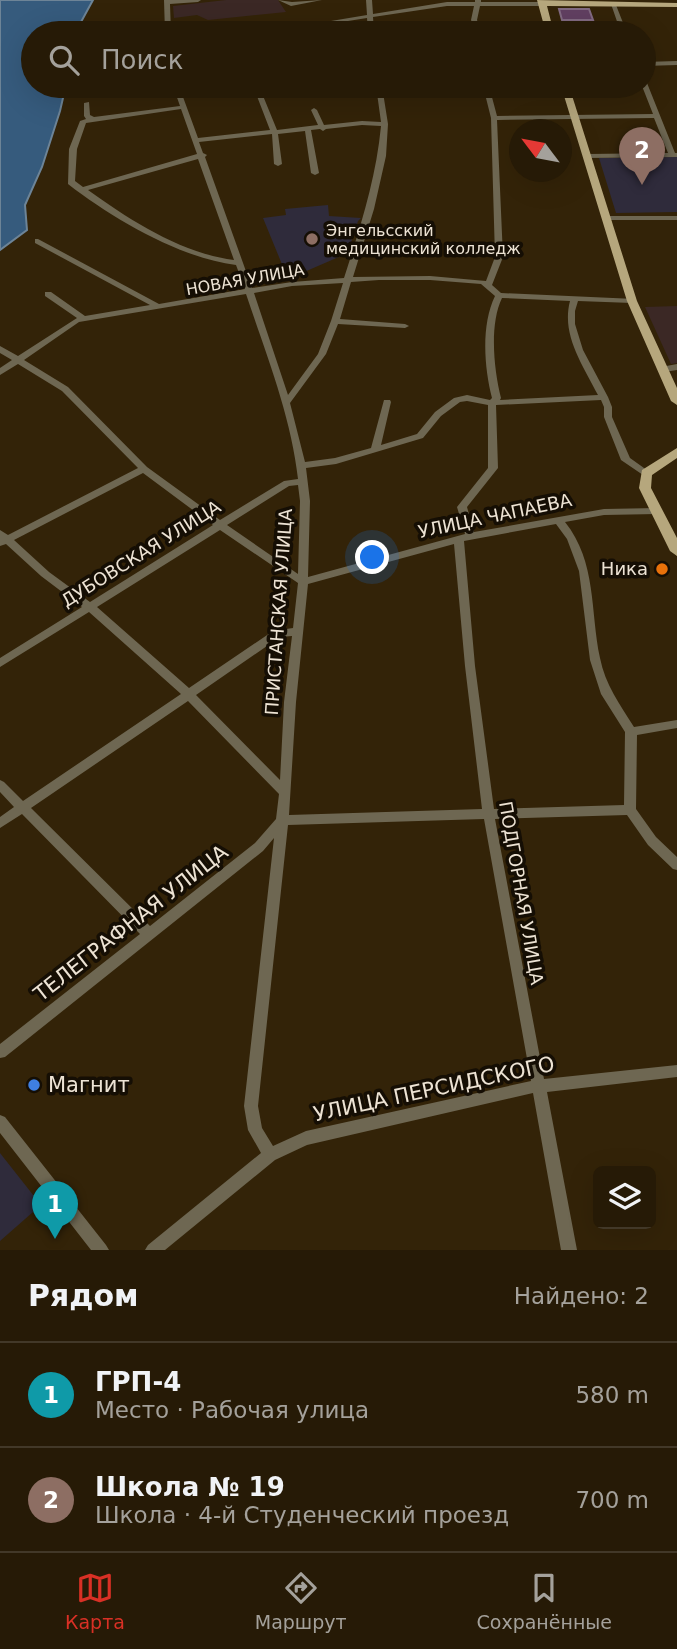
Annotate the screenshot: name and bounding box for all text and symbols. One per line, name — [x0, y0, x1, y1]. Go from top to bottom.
search box — [21, 21, 656, 98]
icon: search — [45, 41, 83, 79]
text: Поиск — [101, 45, 183, 75]
north arrow — [509, 119, 572, 182]
pin: 2 — [619, 127, 665, 185]
place label: Энгельсский медицинский колледж — [326, 221, 521, 258]
marker: Энгельсский медицинский колледж — [304, 231, 320, 247]
street label: НОВАЯ УЛИЦА — [184, 260, 306, 299]
street label: УЛИЦА ЧАПАЕВА — [416, 489, 574, 542]
street label: ДУБОВСКАЯ УЛИЦА — [57, 496, 225, 611]
street label: ПРИСТАНСКАЯ УЛИЦА — [261, 507, 296, 716]
your location — [355, 540, 389, 574]
place label: Ника — [601, 558, 648, 579]
marker: Ника — [654, 561, 670, 577]
street label: ПОДГОРНАЯ УЛИЦА — [495, 799, 548, 987]
street label: ТЕЛЕГРАФНАЯ УЛИЦА — [28, 839, 233, 1007]
street label: УЛИЦА ПЕРСИДСКОГО — [311, 1052, 557, 1126]
place label: Магнит — [48, 1073, 130, 1097]
marker: Магнит — [26, 1077, 42, 1093]
map controls — [593, 1166, 656, 1229]
button: layers — [593, 1166, 656, 1229]
pin: 1 — [32, 1181, 78, 1239]
text: Рядом — [28, 1278, 139, 1313]
text: Найдено: 2 — [514, 1283, 649, 1309]
text: ГРП-4 — [95, 1367, 181, 1397]
text: 1 — [43, 1382, 59, 1408]
text: 580 m — [575, 1382, 649, 1408]
text: Место · Рабочая улица — [95, 1397, 369, 1423]
text: Школа № 19 — [95, 1472, 285, 1502]
text: 2 — [43, 1487, 59, 1513]
text: 700 m — [575, 1487, 649, 1513]
text: Школа · 4-й Студенческий проезд — [95, 1502, 509, 1528]
tab: Карта — [65, 1569, 125, 1633]
tab: Маршрут — [255, 1569, 347, 1633]
tab: Сохранённые — [477, 1569, 612, 1633]

